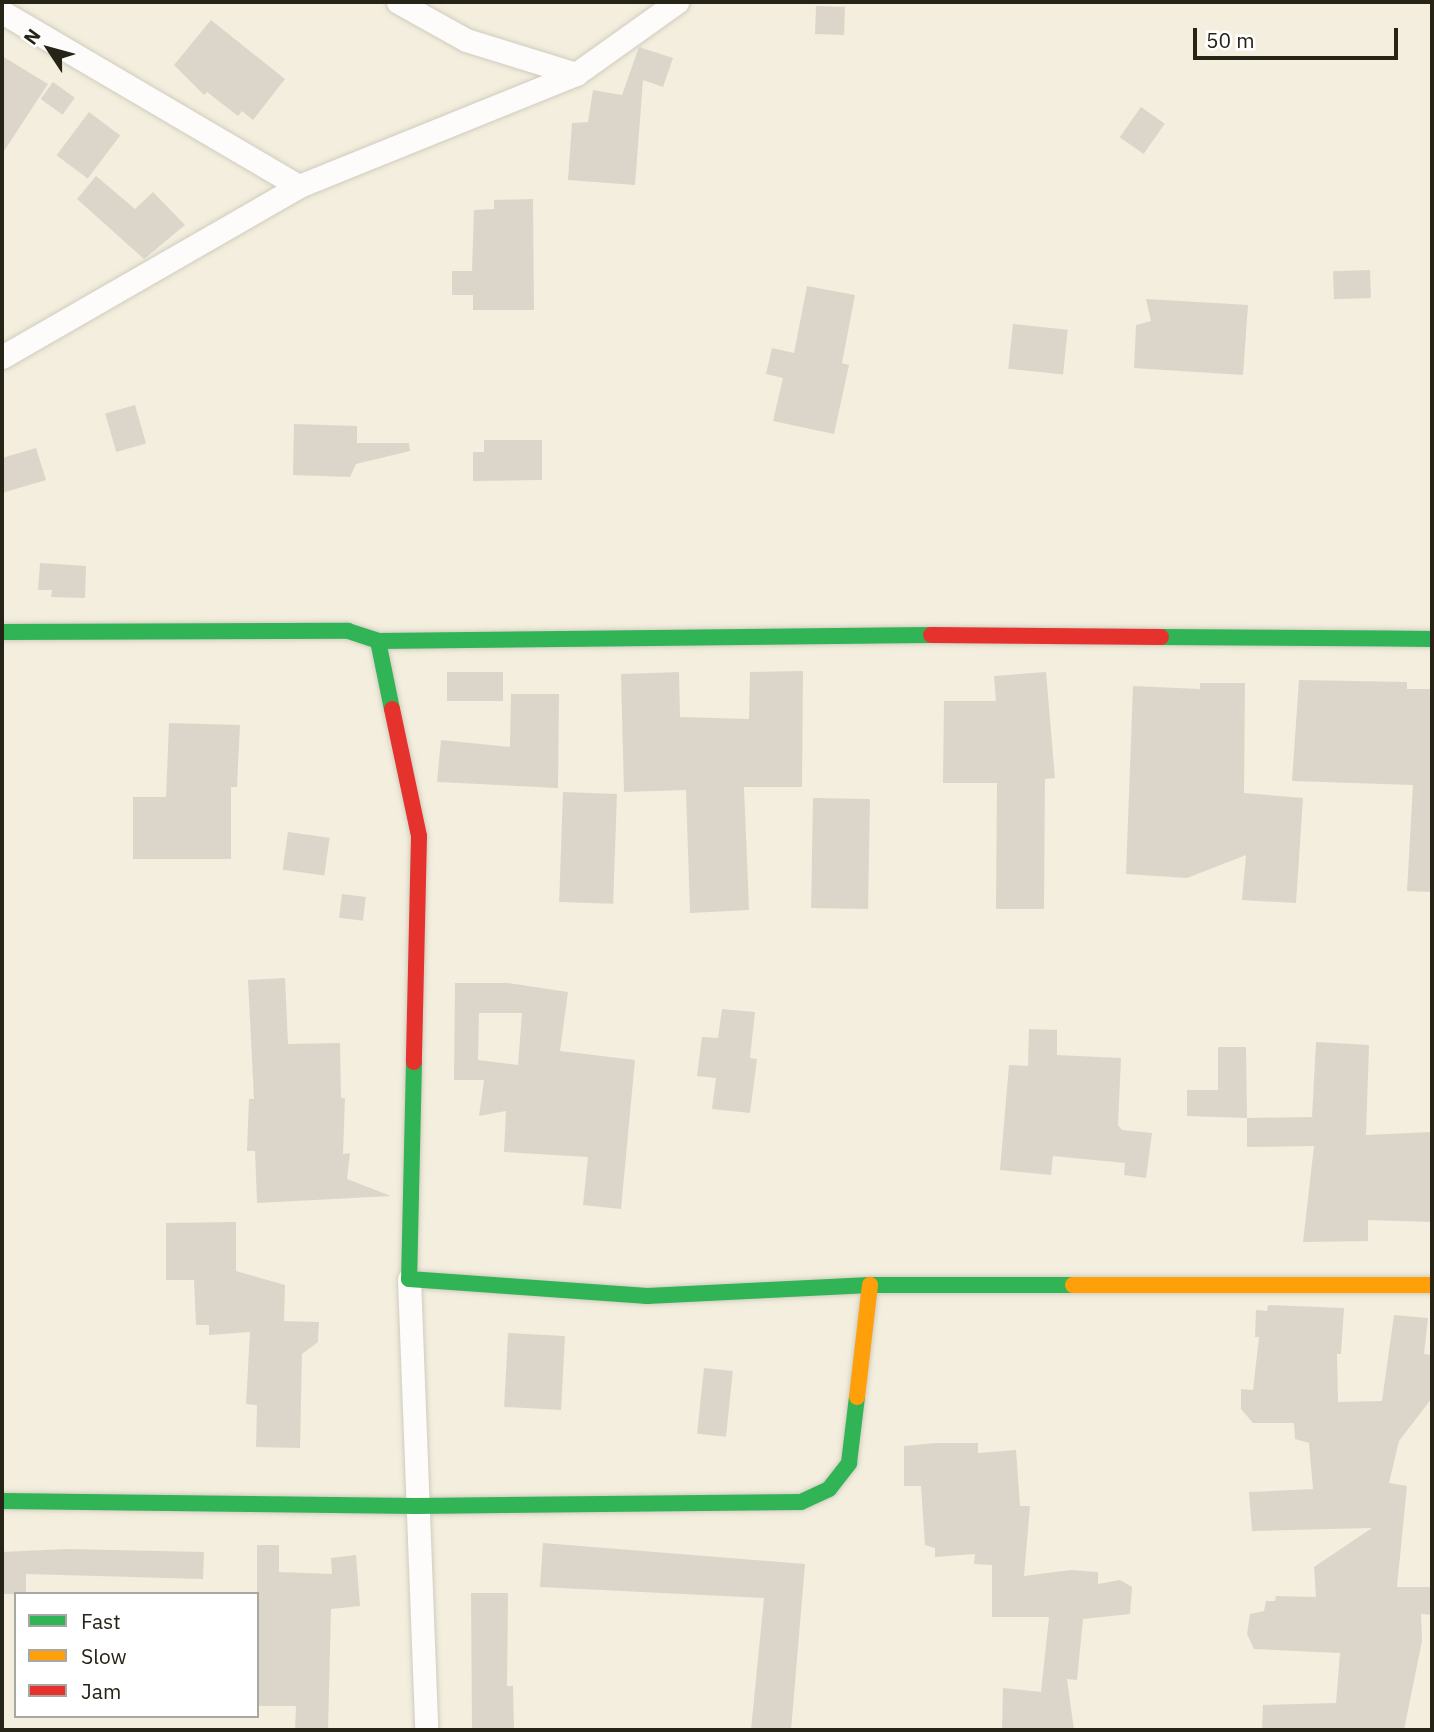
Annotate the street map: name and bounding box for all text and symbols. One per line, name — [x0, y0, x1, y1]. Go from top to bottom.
north arrow — [14, 14, 84, 84]
scale bar — [1196, 14, 1401, 58]
text: N — [18, 24, 46, 49]
text: 50 m — [1206, 26, 1255, 54]
legend — [14, 1592, 259, 1718]
text: Fast — [81, 1607, 121, 1635]
text: Slow — [81, 1642, 127, 1670]
text: Jam — [81, 1677, 121, 1705]

